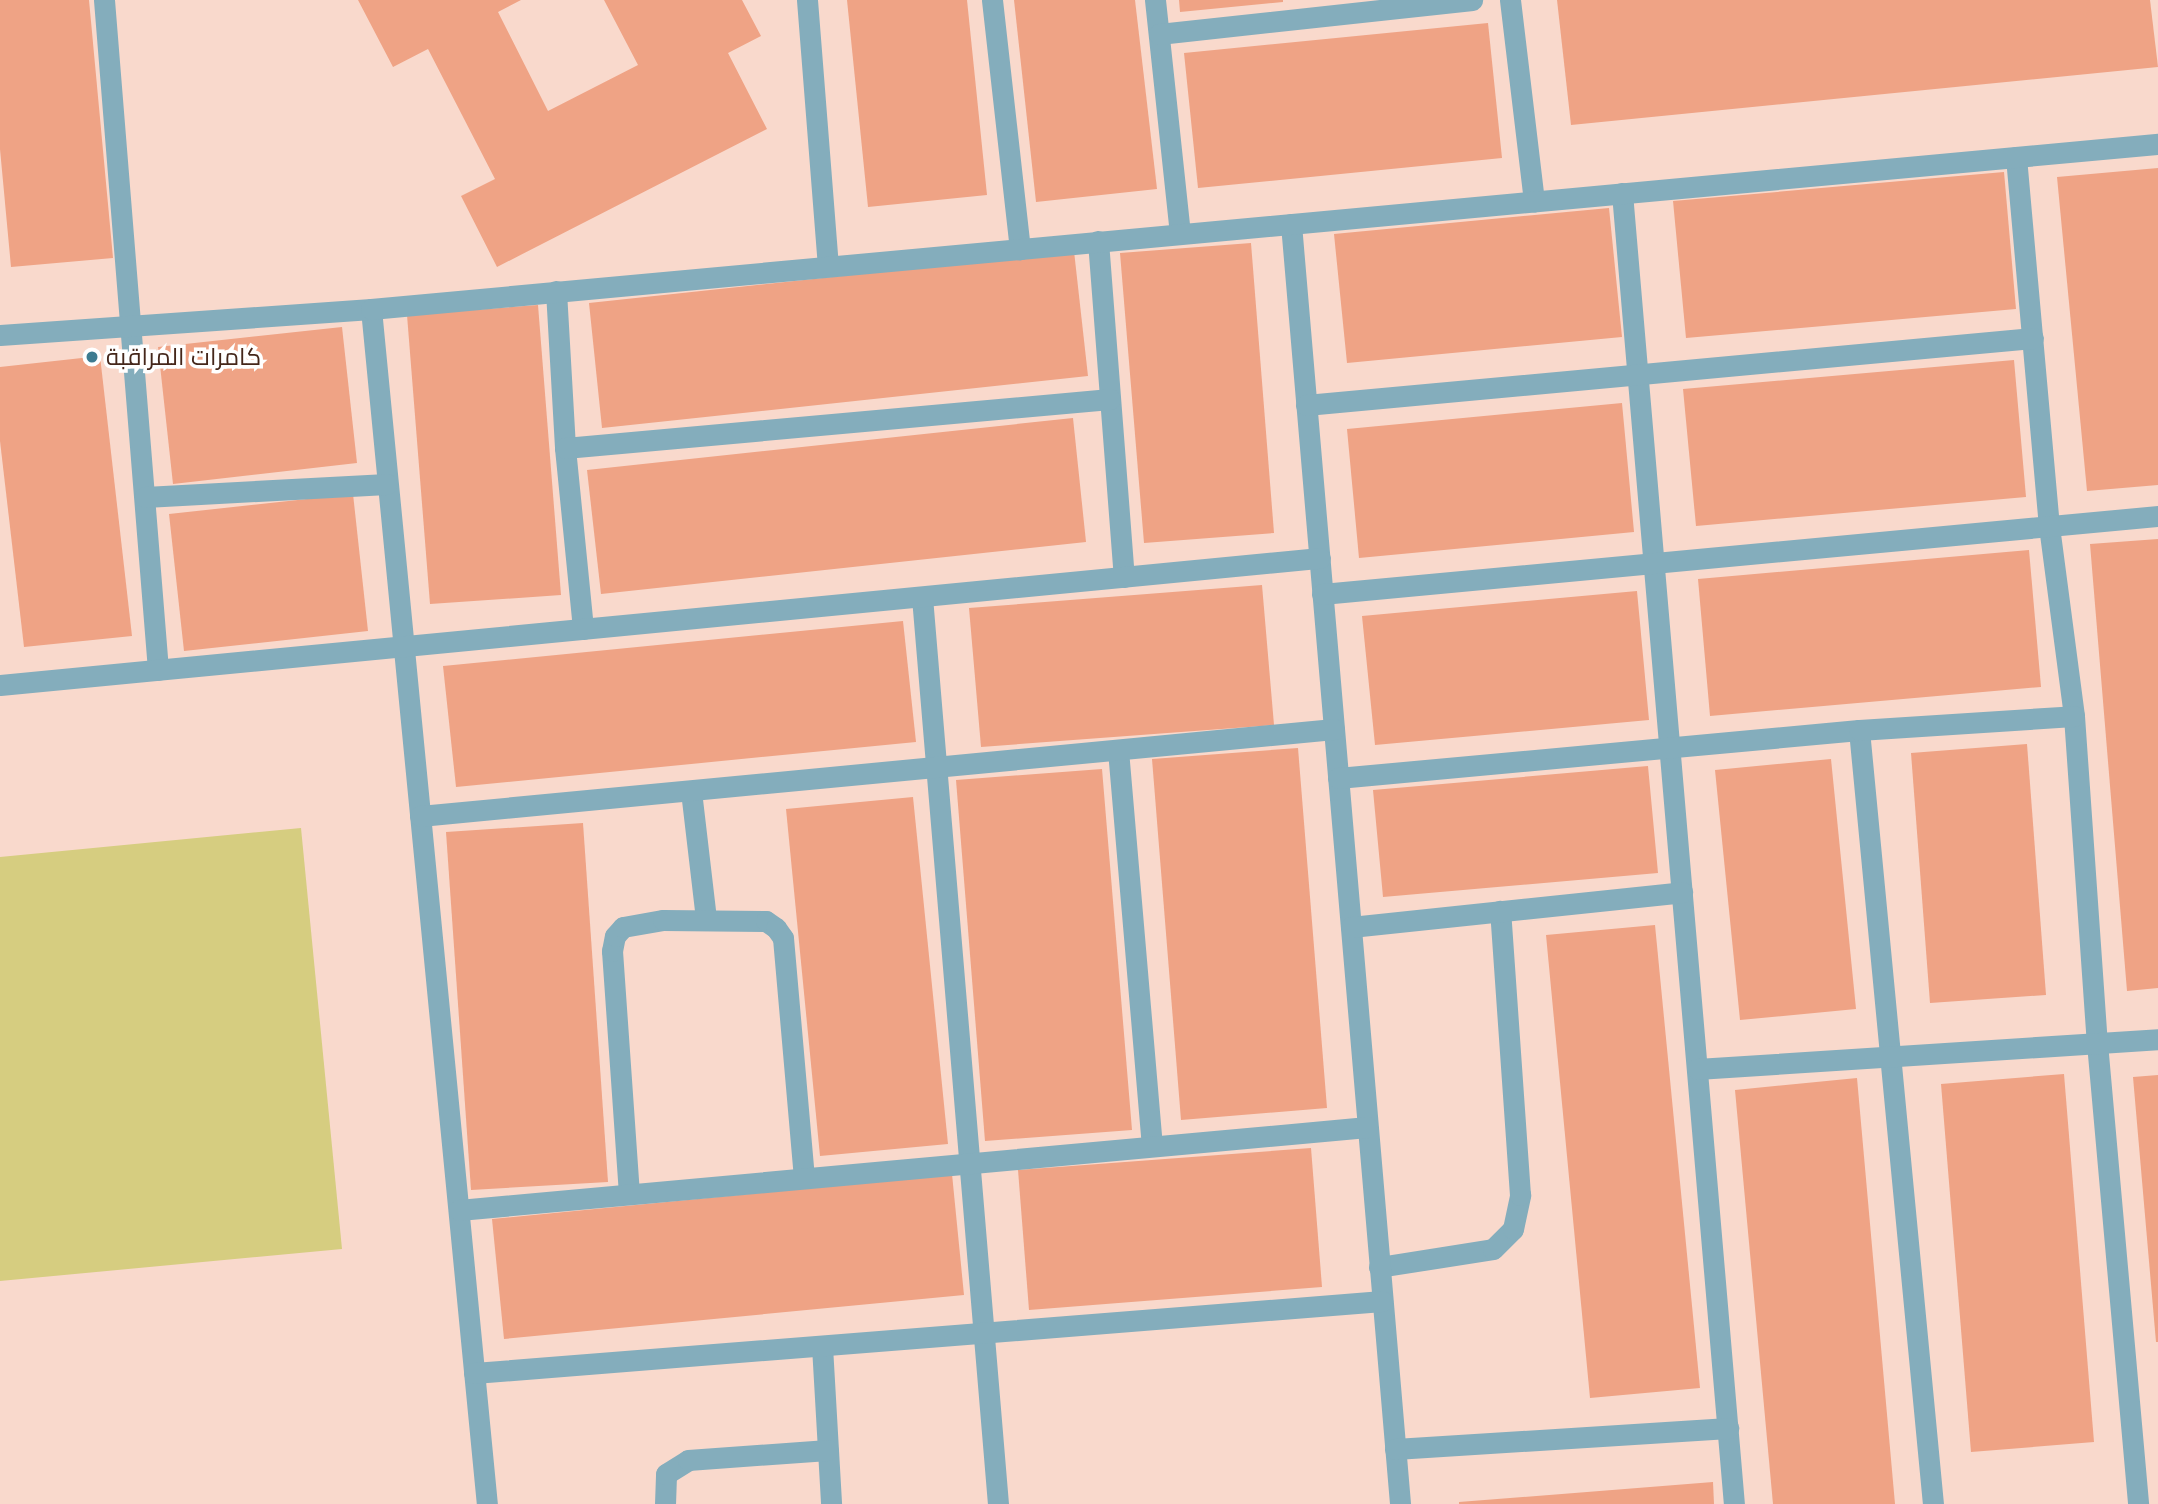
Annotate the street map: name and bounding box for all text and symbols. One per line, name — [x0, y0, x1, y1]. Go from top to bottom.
place label: كامرات المراقبة — [106, 343, 261, 371]
marker: كامرات المراقبة — [84, 349, 100, 365]

